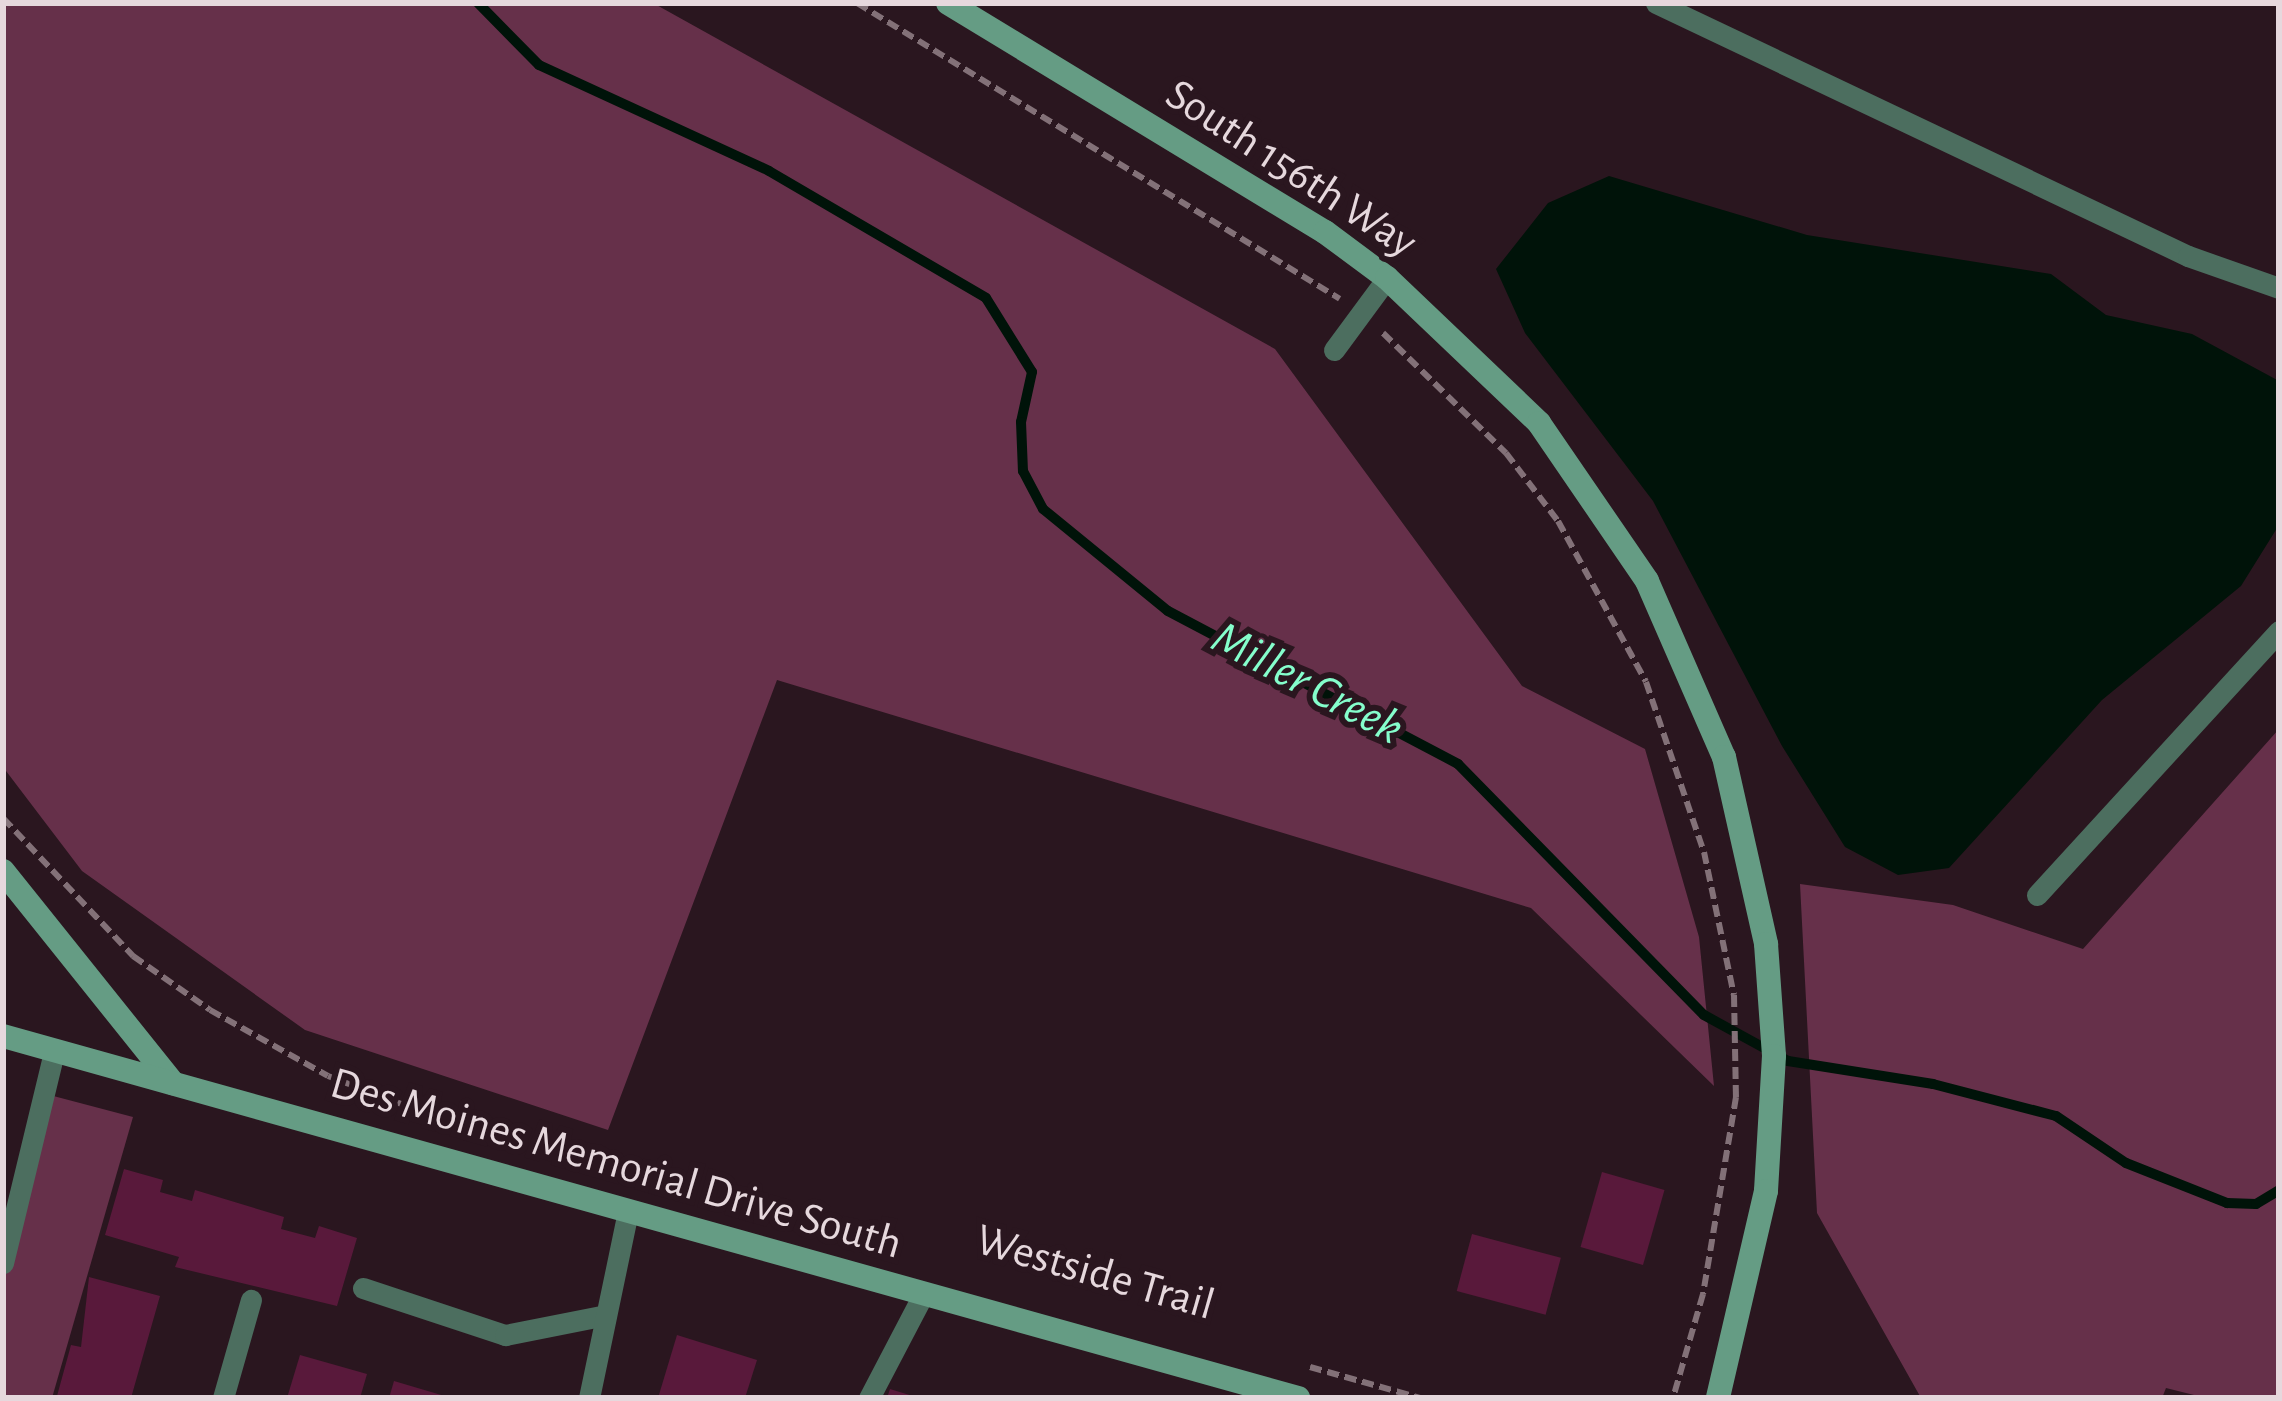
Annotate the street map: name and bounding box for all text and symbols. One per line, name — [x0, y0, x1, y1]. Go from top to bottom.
street label: South 156th Way — [1155, 68, 1427, 270]
water label: Miller Creek — [1202, 610, 1412, 758]
street label: Des Moines Memorial Drive South — [324, 1057, 908, 1271]
street label: Westside Trail — [970, 1213, 1220, 1333]

